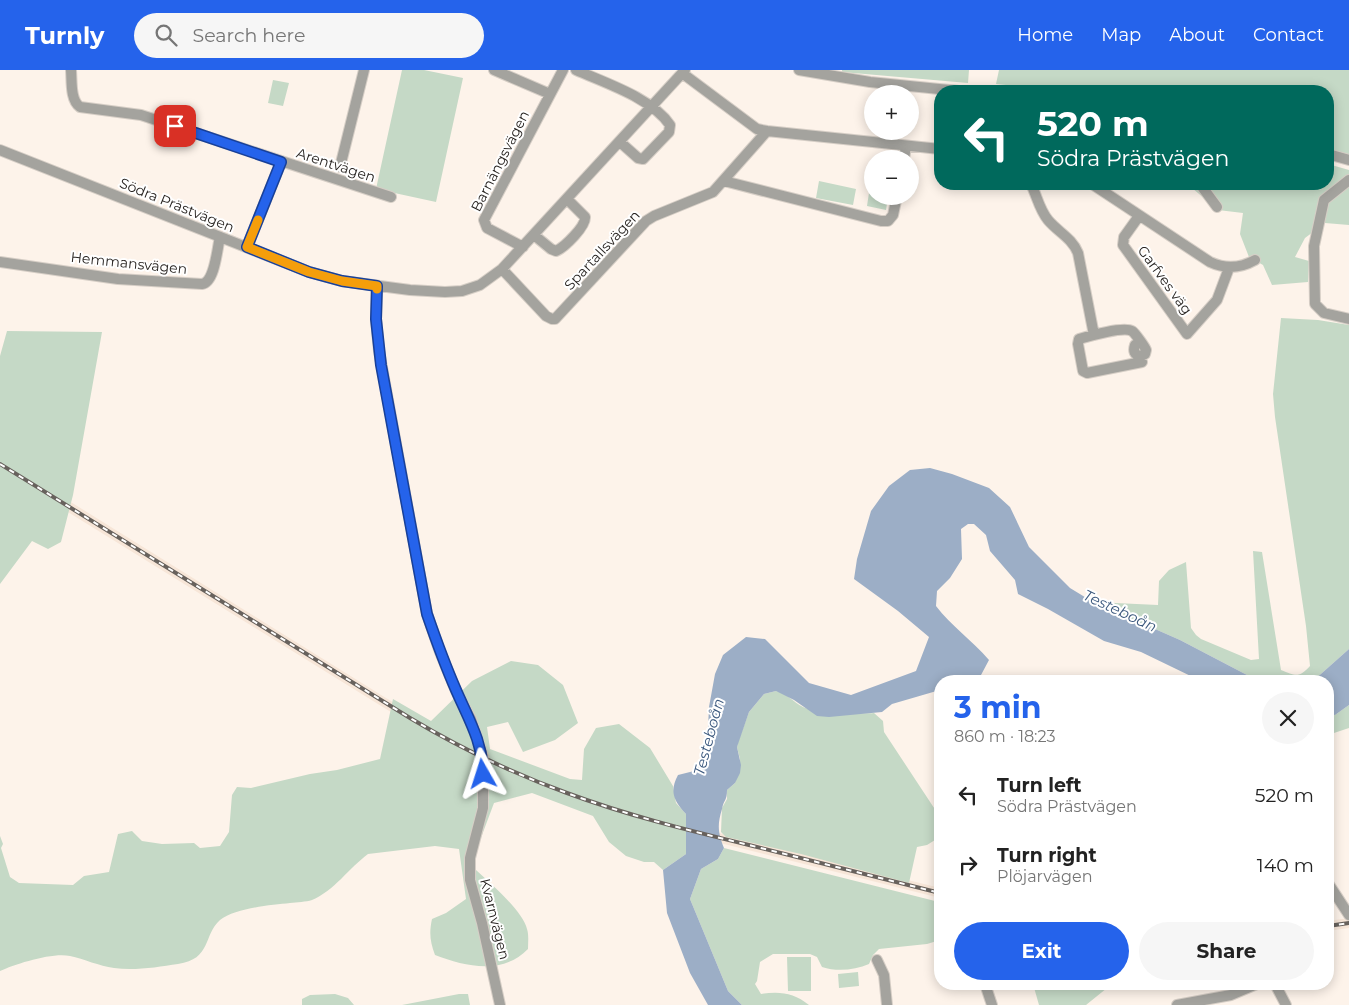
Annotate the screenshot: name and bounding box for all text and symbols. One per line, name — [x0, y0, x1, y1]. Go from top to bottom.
search box — [134, 13, 484, 58]
text: Turnly — [25, 21, 104, 50]
icon: search — [152, 21, 180, 49]
text: Search here — [192, 24, 305, 47]
text: Home — [1017, 24, 1073, 46]
text: Map — [1101, 24, 1141, 46]
text: About — [1169, 24, 1225, 46]
text: Contact — [1253, 24, 1324, 46]
map controls — [864, 85, 919, 205]
button: + — [864, 85, 919, 140]
text: 520 m — [1037, 102, 1149, 145]
pin — [154, 105, 196, 147]
icon: left — [954, 105, 1019, 170]
street label: Barnängsvägen — [467, 108, 533, 214]
icon: arrive — [161, 112, 189, 140]
street label: Arentvägen — [294, 144, 378, 186]
text: Södra Prästvägen — [1037, 145, 1229, 172]
button: − — [864, 150, 919, 205]
street label: Södra Prästvägen — [117, 174, 237, 236]
street label: Spartallsvägen — [560, 206, 644, 294]
street label: Garfves väg — [1134, 242, 1196, 318]
street label: Hemmansvägen — [70, 248, 188, 278]
water label: Testeboån — [1080, 585, 1160, 636]
text: 3 min — [954, 689, 1041, 726]
button: close — [1262, 692, 1314, 744]
water label: Testeboån — [689, 696, 728, 777]
text: 860 m · 18:23 — [954, 727, 1056, 746]
position arrow — [456, 747, 508, 799]
text: Turn left — [997, 774, 1082, 797]
icon: left — [954, 781, 982, 809]
text: 520 m — [1255, 784, 1314, 807]
text: Södra Prästvägen — [997, 797, 1137, 816]
text: Turn right — [997, 844, 1097, 867]
icon: right — [954, 851, 982, 879]
text: 140 m — [1257, 854, 1314, 877]
text: Plöjarvägen — [997, 867, 1093, 886]
street label: Kvarnvägen — [476, 877, 514, 961]
button: Exit — [954, 922, 1129, 980]
button: Share — [1139, 922, 1314, 980]

